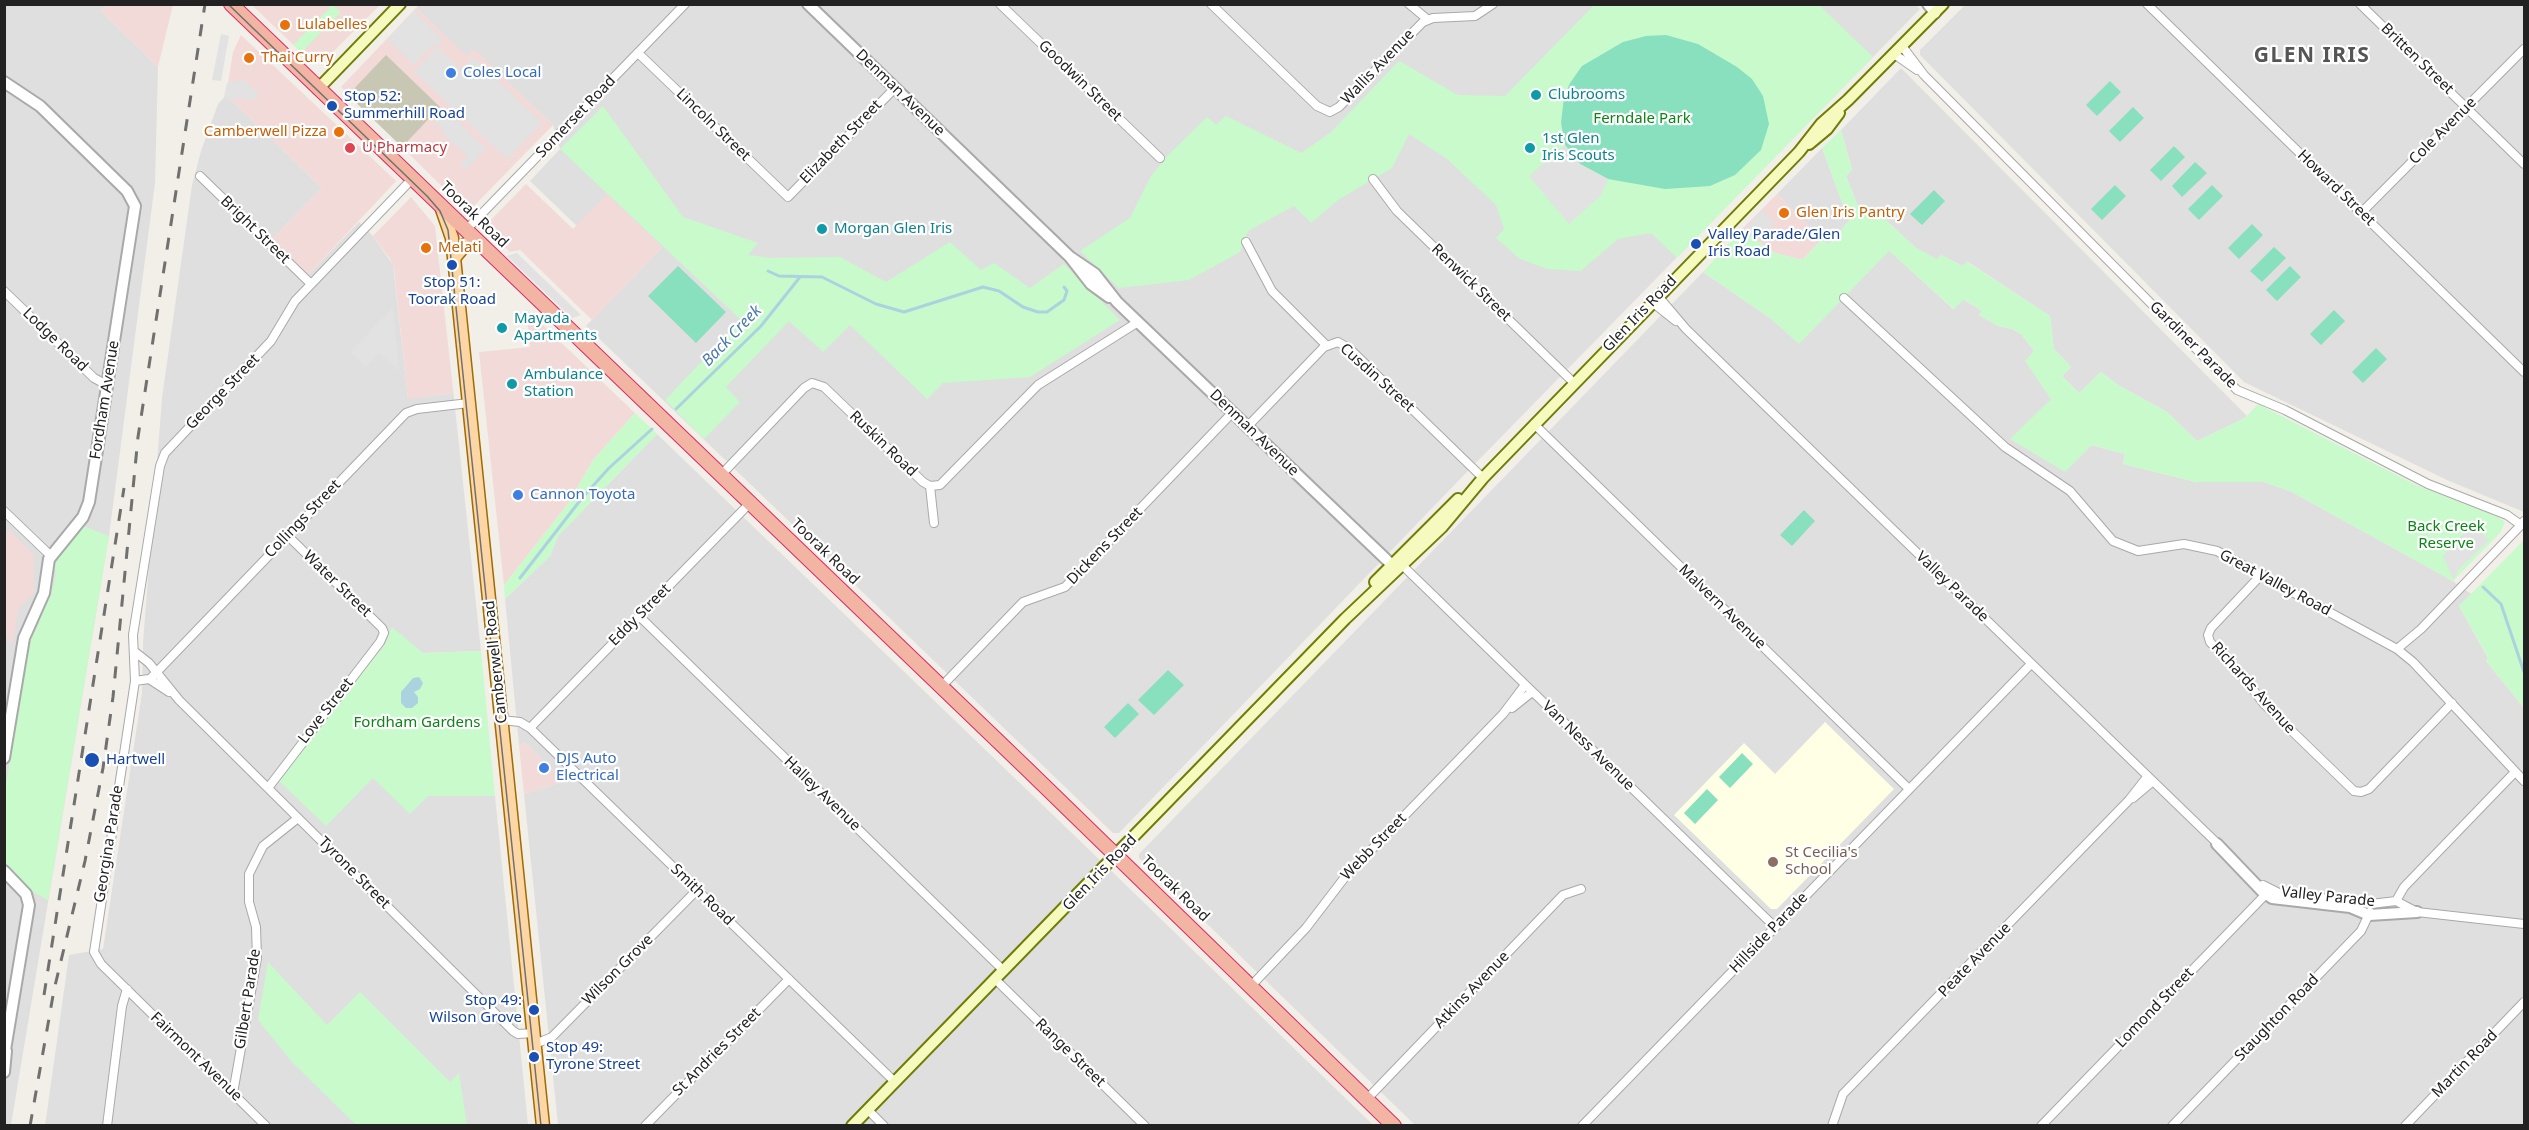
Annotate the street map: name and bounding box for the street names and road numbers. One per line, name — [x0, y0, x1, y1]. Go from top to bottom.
street label: Britten Street — [2377, 20, 2457, 98]
street label: Wallis Avenue — [1338, 26, 1418, 108]
street label: Goodwin Street — [1035, 37, 1125, 125]
street label: Denman Avenue — [852, 46, 948, 140]
street label: Somerset Road — [532, 72, 620, 162]
street label: Lincoln Street — [672, 85, 754, 165]
street label: Cole Avenue — [2406, 94, 2480, 168]
street label: Elizabeth Street — [796, 96, 886, 188]
street label: Howard Street — [2293, 146, 2379, 230]
street label: Toorak Road — [436, 178, 512, 252]
street label: Bright Street — [217, 192, 293, 268]
street label: Renwick Street — [1427, 241, 1515, 325]
street label: Glen Iris Road — [1599, 272, 1681, 356]
street label: Gardiner Parade — [2146, 298, 2240, 392]
street label: Lodge Road — [19, 304, 91, 376]
street label: Fordham Avenue — [87, 339, 123, 461]
street label: Cusdin Street — [1336, 340, 1418, 416]
street label: George Street — [182, 351, 264, 433]
street label: Denman Avenue — [1206, 386, 1302, 480]
street label: Ruskin Road — [845, 407, 921, 481]
street label: Collings Street — [261, 476, 345, 562]
street label: Dickens Street — [1064, 504, 1146, 588]
street label: Toorak Road — [787, 515, 863, 589]
street label: Great Valley Road — [2216, 546, 2334, 620]
street label: Water Street — [299, 547, 375, 621]
street label: Valley Parade — [1912, 548, 1992, 626]
street label: Malvern Avenue — [1675, 561, 1769, 653]
street label: Eddy Street — [605, 580, 675, 650]
street label: Camberwell Road — [481, 600, 511, 724]
street label: Richards Avenue — [2207, 639, 2299, 737]
street label: Love Street — [295, 675, 357, 747]
street label: Van Ness Avenue — [1538, 697, 1638, 795]
street label: Halley Avenue — [780, 753, 864, 835]
street label: Georgina Parade — [91, 784, 127, 904]
street label: Webb Street — [1338, 810, 1410, 884]
street label: Glen Iris Road — [1059, 831, 1141, 915]
street label: Tyrone Street — [314, 833, 394, 913]
street label: Toorak Road — [1137, 852, 1213, 926]
street label: Smith Road — [667, 860, 737, 930]
street label: Valley Parade — [2280, 883, 2376, 911]
street label: Hillside Parade — [1726, 889, 1812, 977]
street label: Peate Avenue — [1935, 919, 2015, 1001]
street label: Wilson Grove — [579, 931, 657, 1009]
street label: Gilbert Parade — [231, 948, 265, 1050]
street label: Atkins Avenue — [1431, 948, 1513, 1032]
street label: Lomond Street — [2112, 964, 2198, 1052]
street label: Staughton Road — [2231, 971, 2323, 1065]
street label: St Andries Street — [669, 1004, 765, 1100]
street label: Fairmont Avenue — [146, 1009, 246, 1105]
street label: Range Street — [1031, 1015, 1109, 1091]
street label: Martin Road — [2428, 1027, 2502, 1101]

